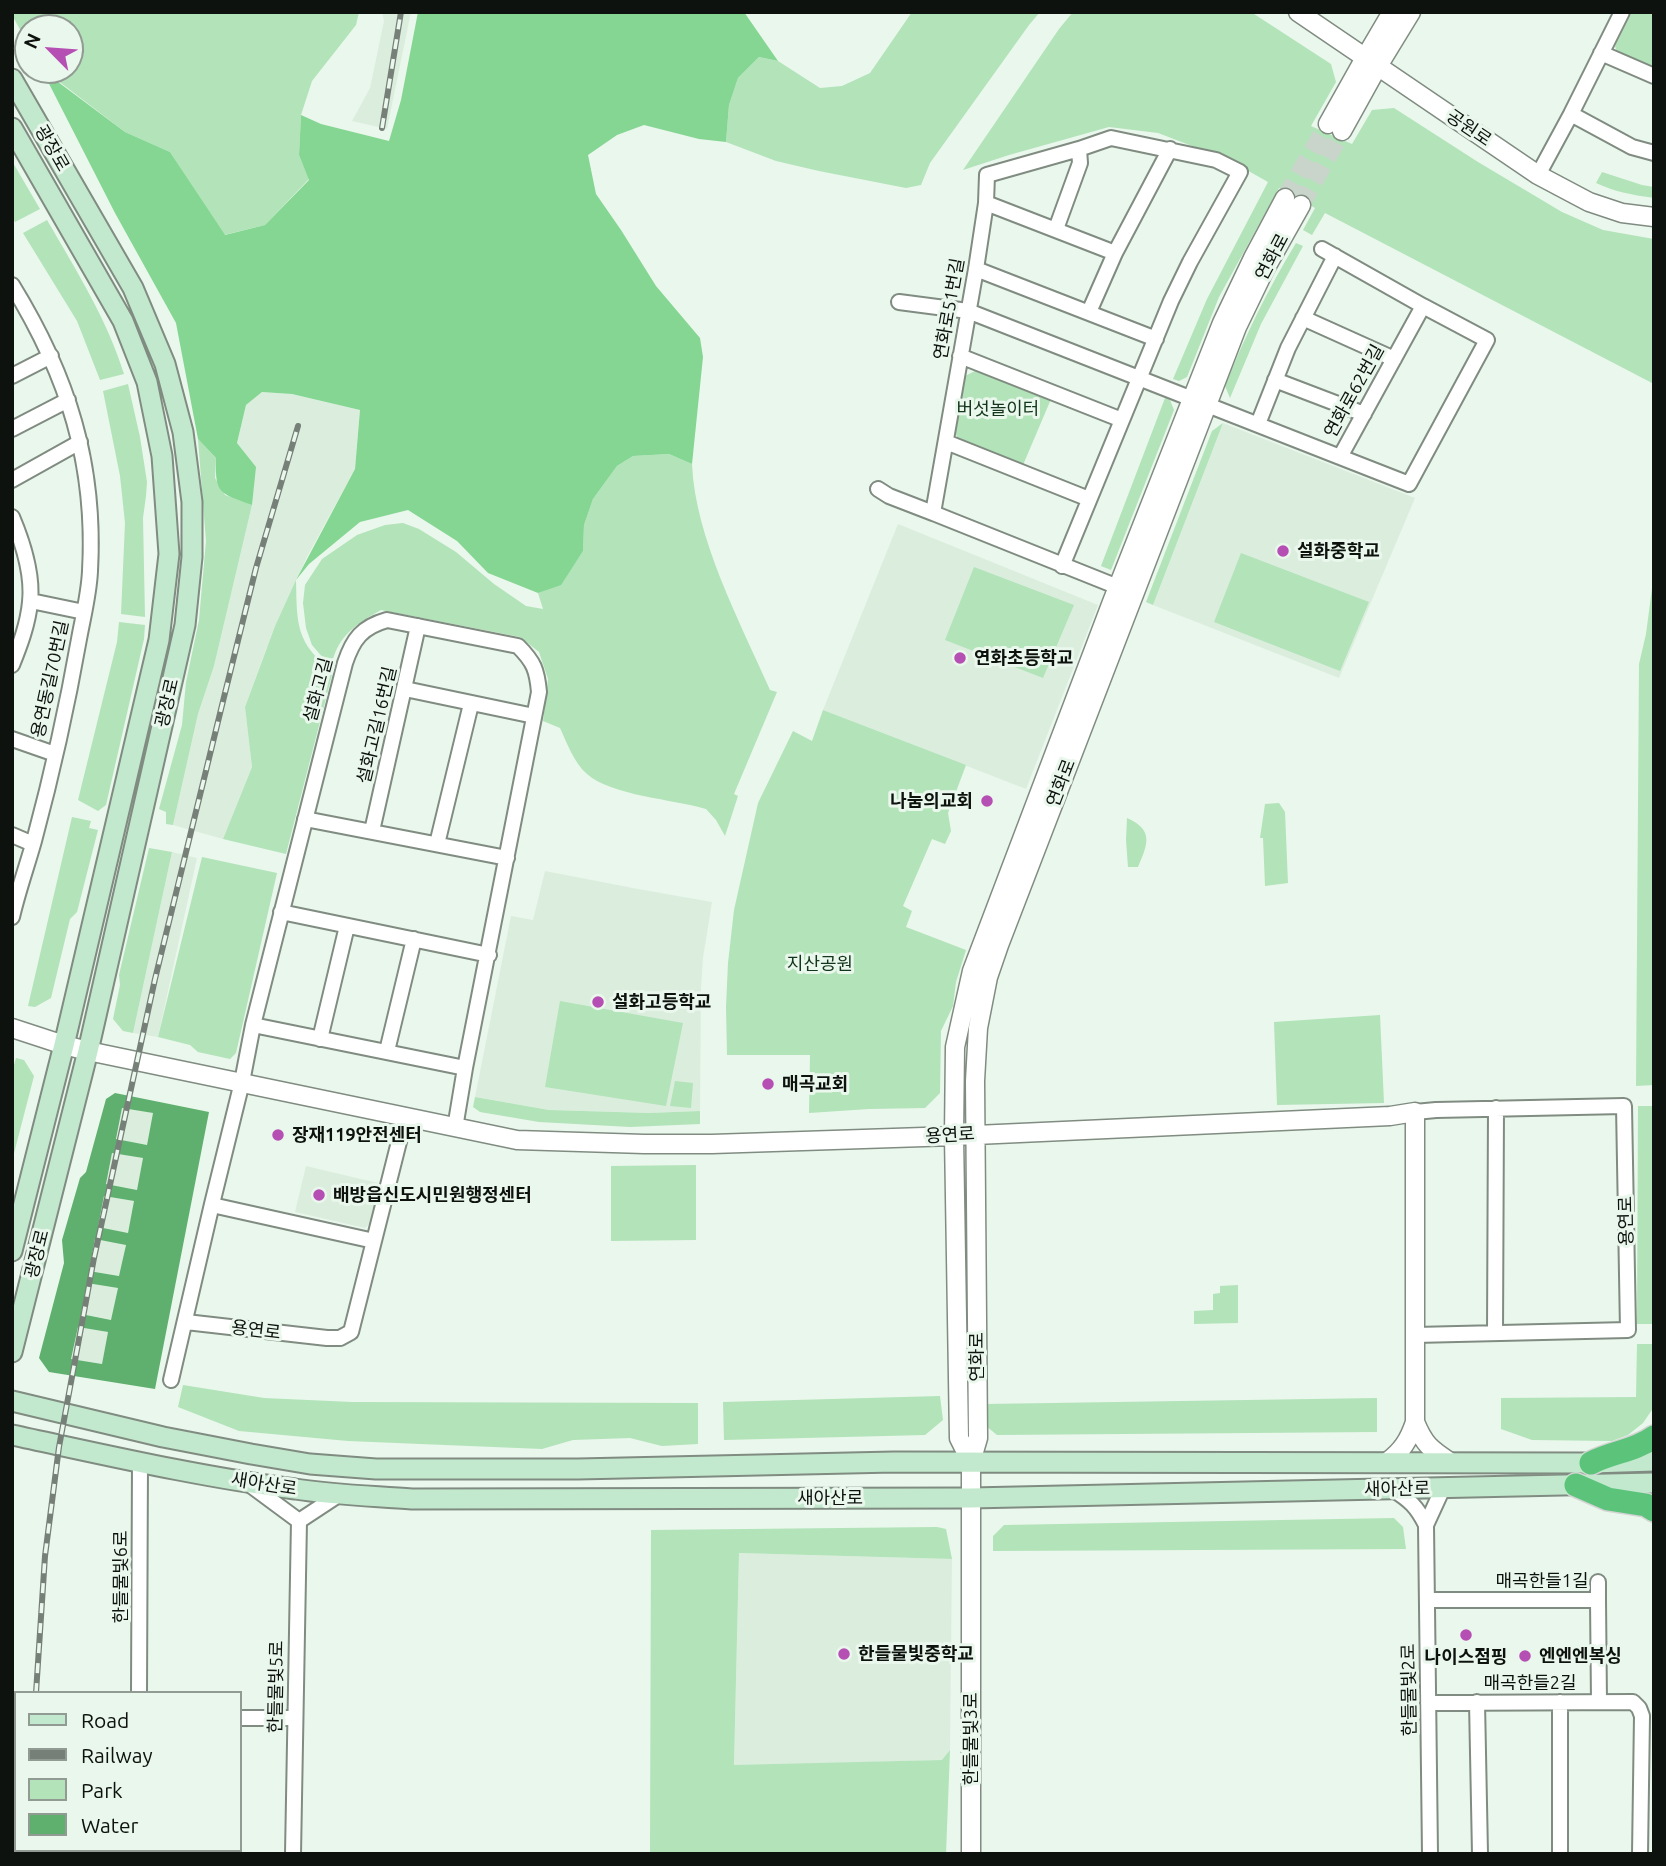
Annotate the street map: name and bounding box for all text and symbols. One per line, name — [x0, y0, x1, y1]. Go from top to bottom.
north arrow — [14, 14, 84, 84]
text: N — [19, 30, 45, 52]
street label: 공원로 — [1442, 105, 1496, 151]
street label: 광장로 — [30, 121, 74, 175]
street label: 연화로 — [1251, 230, 1293, 284]
street label: 연화로51번길 — [929, 256, 969, 362]
street label: 연화로62번길 — [1320, 341, 1388, 441]
park label: 버섯놀이터 — [957, 398, 1039, 420]
place label: 설화중학교 — [1297, 540, 1380, 562]
marker: 설화중학교 — [1275, 543, 1291, 559]
street label: 용연동길70번길 — [27, 618, 73, 740]
place label: 연화초등학교 — [974, 647, 1073, 669]
marker: 연화초등학교 — [952, 650, 968, 666]
street label: 설화고길 — [299, 655, 337, 725]
street label: 설화고길16번길 — [353, 664, 401, 786]
street label: 광장로 — [151, 676, 183, 730]
street label: 연화로 — [1042, 756, 1080, 810]
place label: 나눔의교회 — [890, 790, 973, 812]
marker: 나눔의교회 — [979, 793, 995, 809]
park label: 지산공원 — [787, 953, 853, 975]
place label: 설화고등학교 — [612, 991, 711, 1013]
marker: 설화고등학교 — [590, 994, 606, 1010]
place label: 매곡교회 — [782, 1073, 848, 1095]
marker: 매곡교회 — [760, 1076, 776, 1092]
street label: 용연로 — [925, 1123, 975, 1147]
place label: 장재119안전센터 — [292, 1124, 422, 1146]
marker: 장재119안전센터 — [270, 1127, 286, 1143]
place label: 배방읍신도시민원행정센터 — [333, 1184, 532, 1206]
marker: 배방읍신도시민원행정센터 — [311, 1187, 327, 1203]
street label: 용연로 — [1615, 1196, 1637, 1246]
street label: 광장로 — [21, 1227, 53, 1281]
street label: 용연로 — [230, 1316, 282, 1344]
street label: 연화로 — [966, 1332, 988, 1382]
street label: 새아산로 — [230, 1468, 298, 1500]
street label: 새아산로 — [1364, 1478, 1430, 1500]
street label: 새아산로 — [797, 1487, 863, 1509]
street label: 한들물빛6로 — [110, 1531, 132, 1623]
street label: 매곡한들1길 — [1496, 1570, 1588, 1592]
marker: 나이스점핑 — [1458, 1627, 1474, 1643]
street label: 한들물빛5로 — [264, 1640, 288, 1734]
place label: 한들물빛중학교 — [858, 1643, 974, 1665]
street label: 한들물빛2로 — [1397, 1643, 1421, 1737]
place label: 엔엔엔복싱 — [1539, 1645, 1622, 1667]
marker: 한들물빛중학교 — [836, 1646, 852, 1662]
place label: 나이스점핑 — [1425, 1646, 1507, 1668]
marker: 엔엔엔복싱 — [1517, 1648, 1533, 1664]
street label: 매곡한들2길 — [1484, 1672, 1576, 1694]
legend — [14, 1691, 242, 1852]
street label: 한들물빛3로 — [960, 1693, 982, 1785]
text: Road — [81, 1708, 129, 1732]
text: Railway — [81, 1743, 153, 1767]
text: Park — [81, 1778, 123, 1802]
text: Water — [81, 1813, 139, 1837]

